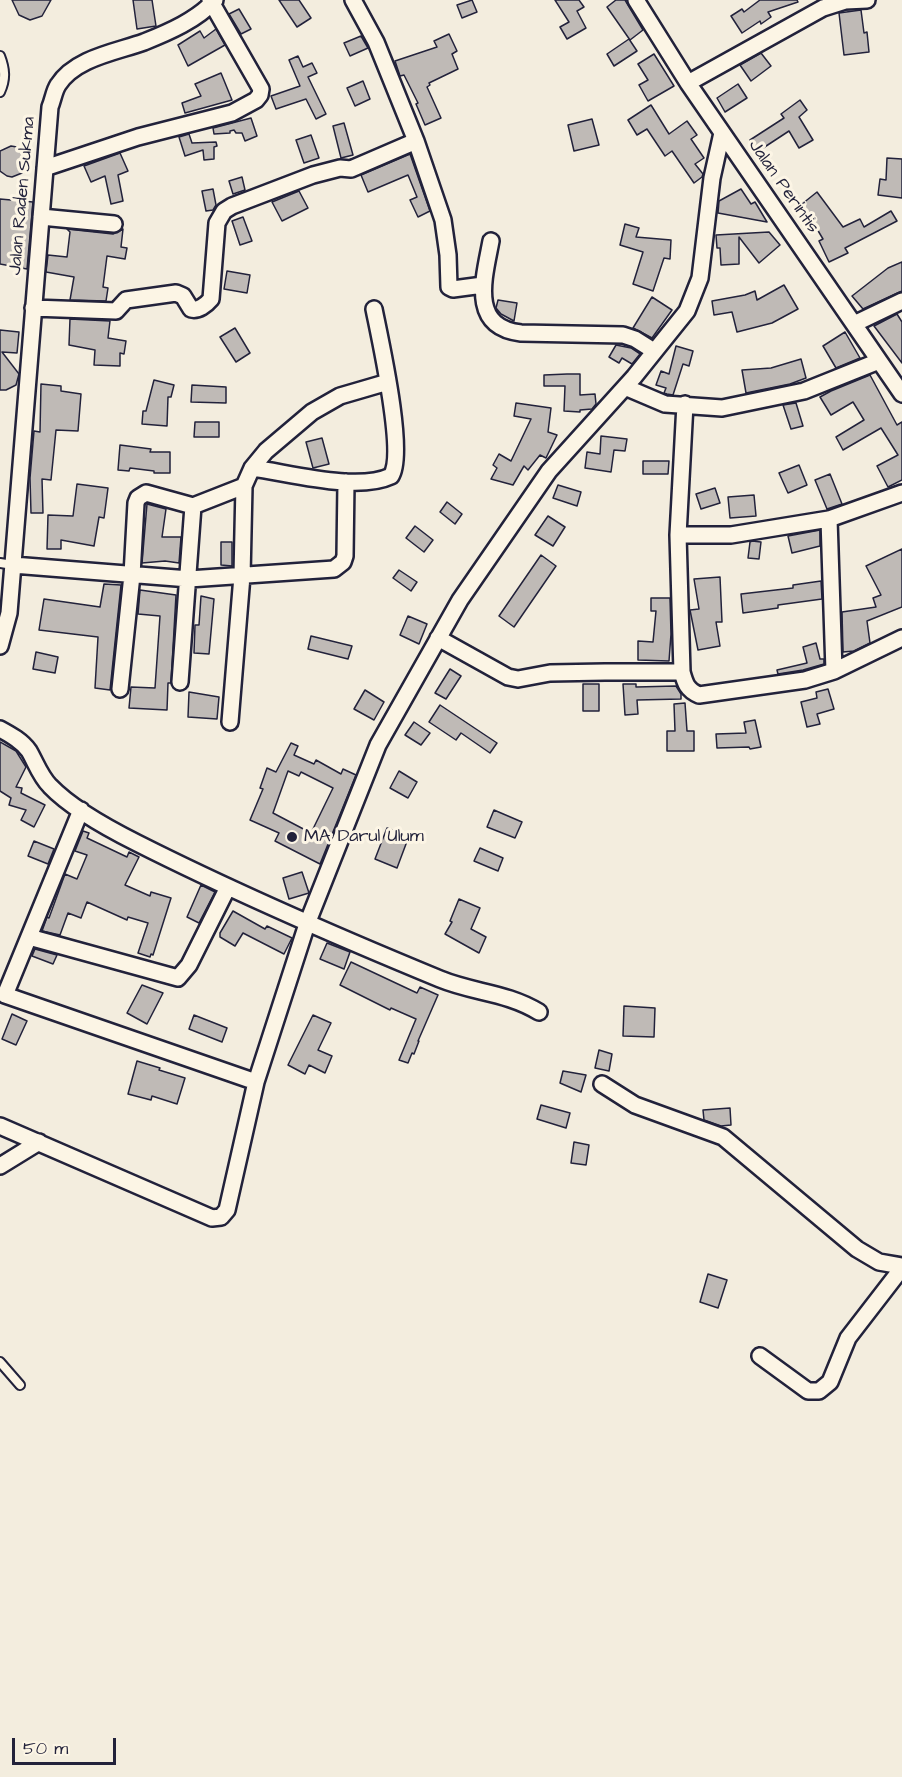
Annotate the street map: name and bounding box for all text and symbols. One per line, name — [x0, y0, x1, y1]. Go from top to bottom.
street label: Jalan Raden Sukma — [5, 116, 41, 276]
street label: Jalan Perintis — [743, 136, 823, 238]
place label: MA Darul Ulum — [304, 826, 424, 848]
marker: MA Darul Ulum — [285, 830, 299, 844]
scale bar — [15, 1726, 118, 1764]
text: 50 m — [23, 1736, 68, 1761]

